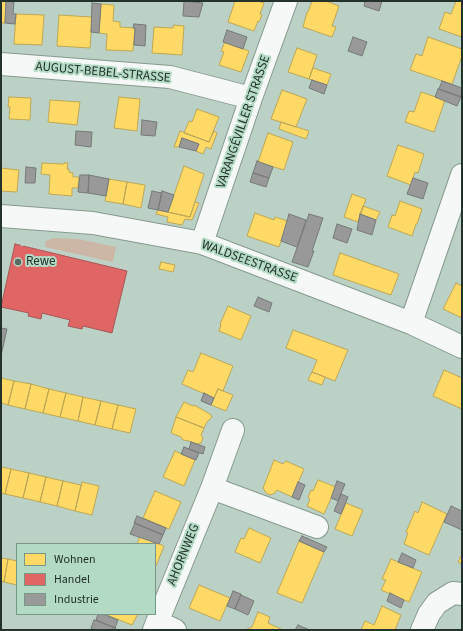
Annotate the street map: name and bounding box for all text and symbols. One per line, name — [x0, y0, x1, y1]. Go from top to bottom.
street label: VARANGÉVILLER STRASSE — [214, 54, 274, 190]
street label: AUGUST-BEBEL-STRASSE — [35, 59, 171, 87]
street label: WALDSEESTRASSE — [199, 237, 299, 287]
place label: Rewe — [26, 254, 56, 270]
marker: Rewe — [13, 257, 23, 267]
street label: AHORNWEG — [165, 522, 203, 588]
legend — [16, 543, 156, 615]
text: Wohnen — [54, 551, 96, 568]
text: Handel — [54, 571, 90, 588]
text: Industrie — [54, 591, 99, 608]

